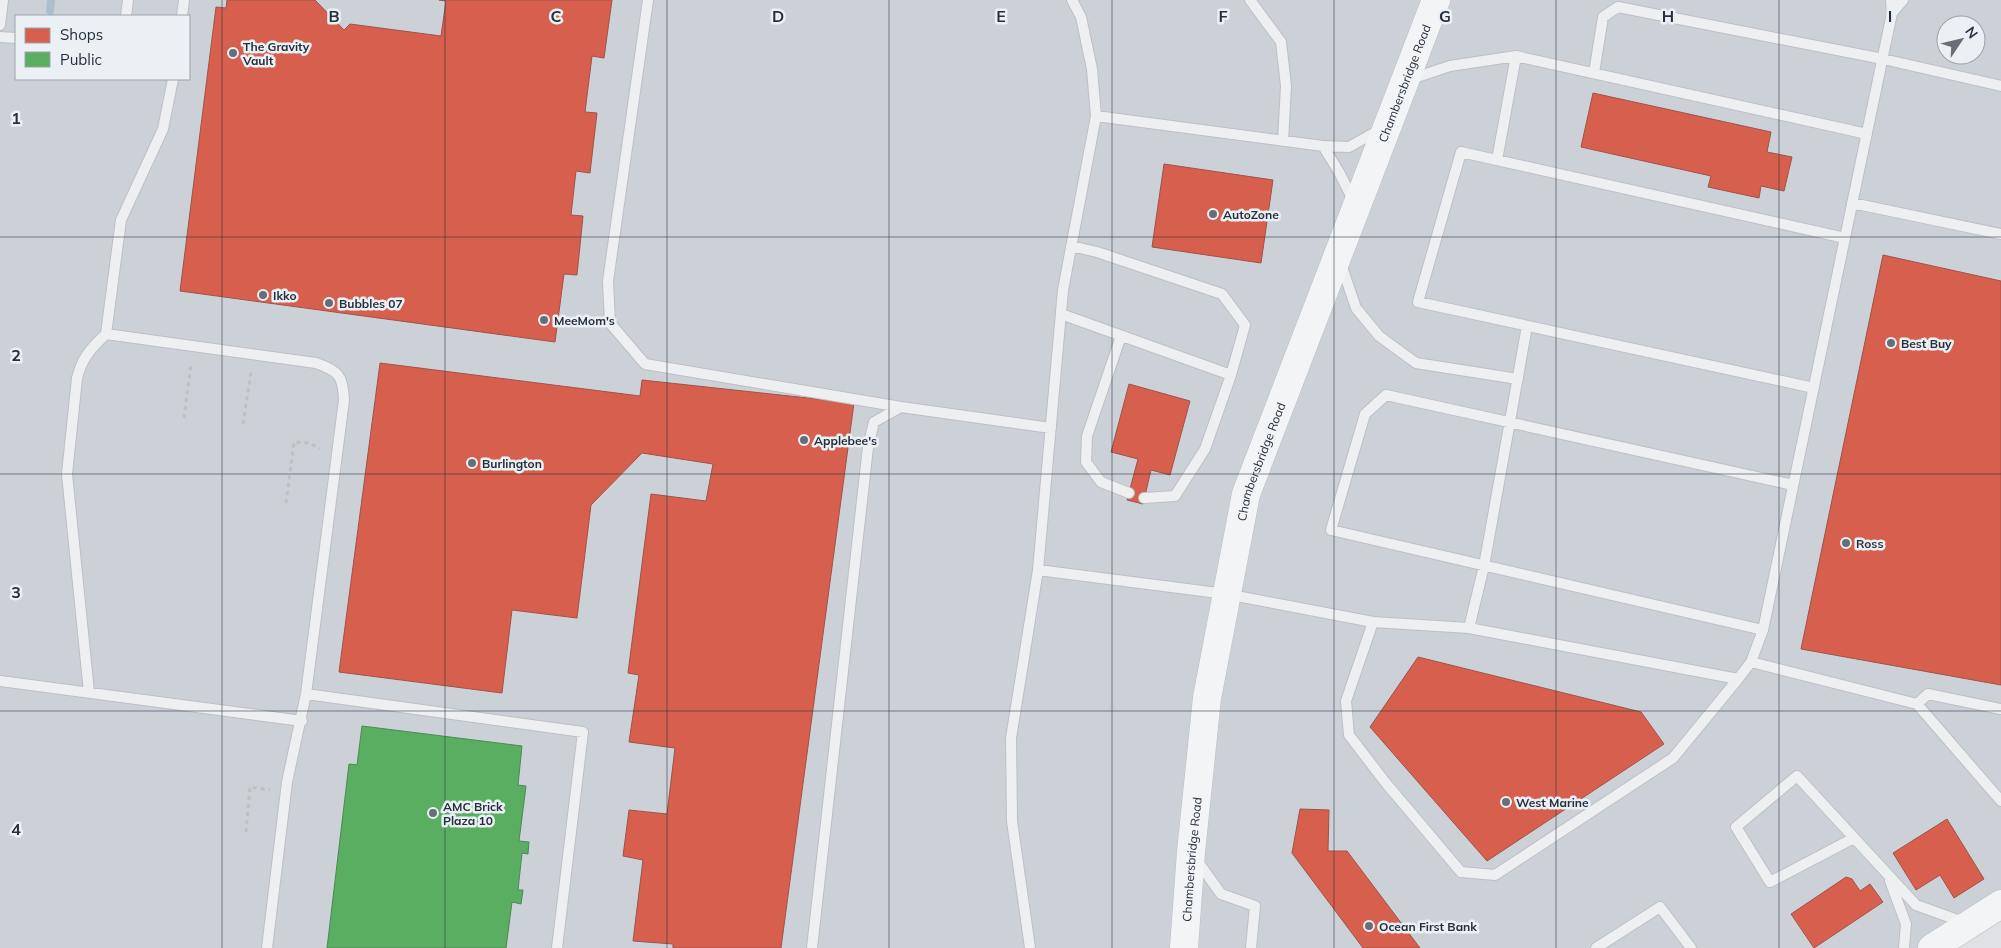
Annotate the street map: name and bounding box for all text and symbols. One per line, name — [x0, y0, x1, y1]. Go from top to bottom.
text: B — [328, 6, 340, 26]
text: C — [551, 6, 562, 26]
text: D — [772, 6, 784, 26]
text: E — [996, 6, 1006, 26]
text: F — [1218, 6, 1228, 26]
text: G — [1439, 6, 1451, 26]
text: H — [1662, 6, 1674, 26]
text: I — [1888, 6, 1892, 26]
legend — [15, 15, 190, 80]
north arrow — [1936, 15, 1986, 65]
street label: Chambersbridge Road — [1375, 22, 1433, 144]
text: N — [1961, 23, 1982, 42]
text: Shops — [60, 25, 103, 44]
place label: The Gravity Vault — [242, 39, 310, 68]
marker: The Gravity Vault — [227, 47, 239, 59]
text: Public — [60, 50, 102, 69]
text: 1 — [11, 108, 21, 128]
place label: AutoZone — [1223, 207, 1279, 222]
marker: AutoZone — [1207, 208, 1219, 220]
place label: Ikko — [273, 288, 297, 303]
marker: Ikko — [257, 289, 269, 301]
place label: Bubbles 07 — [339, 296, 403, 311]
marker: Bubbles 07 — [323, 297, 335, 309]
place label: MeeMom's — [554, 313, 615, 328]
marker: MeeMom's — [538, 314, 550, 326]
place label: Best Buy — [1901, 336, 1952, 351]
marker: Best Buy — [1885, 337, 1897, 349]
text: 2 — [11, 345, 21, 365]
street label: Chambersbridge Road — [1234, 400, 1288, 522]
place label: Applebee's — [814, 433, 877, 448]
marker: Applebee's — [798, 434, 810, 446]
place label: Burlington — [482, 456, 542, 471]
marker: Burlington — [466, 457, 478, 469]
place label: Ross — [1856, 536, 1883, 551]
marker: Ross — [1840, 537, 1852, 549]
text: 3 — [11, 582, 21, 602]
place label: West Marine — [1516, 795, 1589, 810]
street label: Chambersbridge Road — [1178, 796, 1204, 922]
marker: West Marine — [1500, 796, 1512, 808]
place label: AMC Brick Plaza 10 — [443, 799, 503, 828]
marker: AMC Brick Plaza 10 — [427, 807, 439, 819]
text: 4 — [11, 819, 21, 839]
place label: Ocean First Bank — [1379, 919, 1477, 934]
marker: Ocean First Bank — [1363, 920, 1375, 932]

